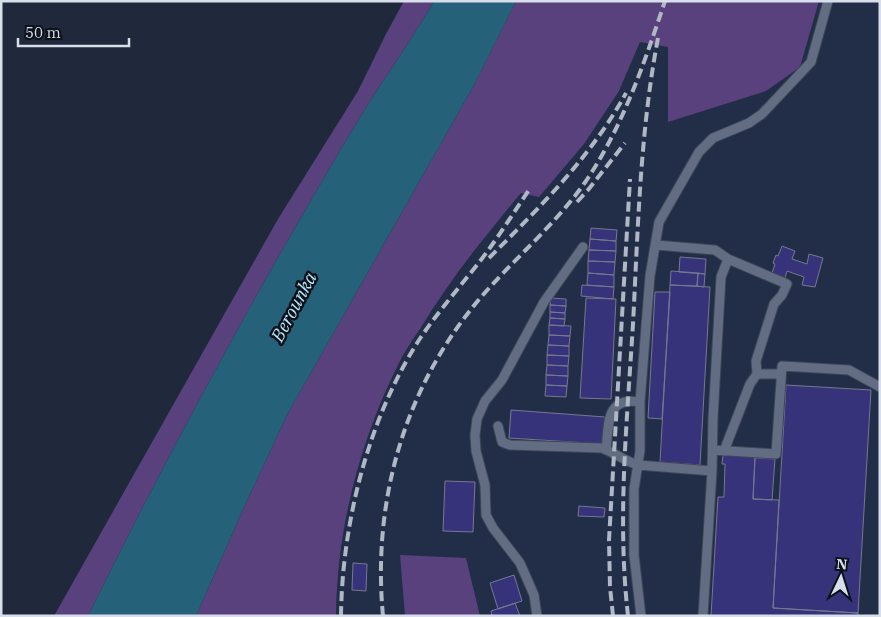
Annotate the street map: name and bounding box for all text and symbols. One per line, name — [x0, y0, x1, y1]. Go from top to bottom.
scale bar — [18, 15, 129, 47]
text: 50 m — [25, 23, 61, 42]
water label: Berounka — [265, 268, 322, 346]
north arrow — [816, 552, 866, 602]
text: N — [836, 555, 848, 573]

